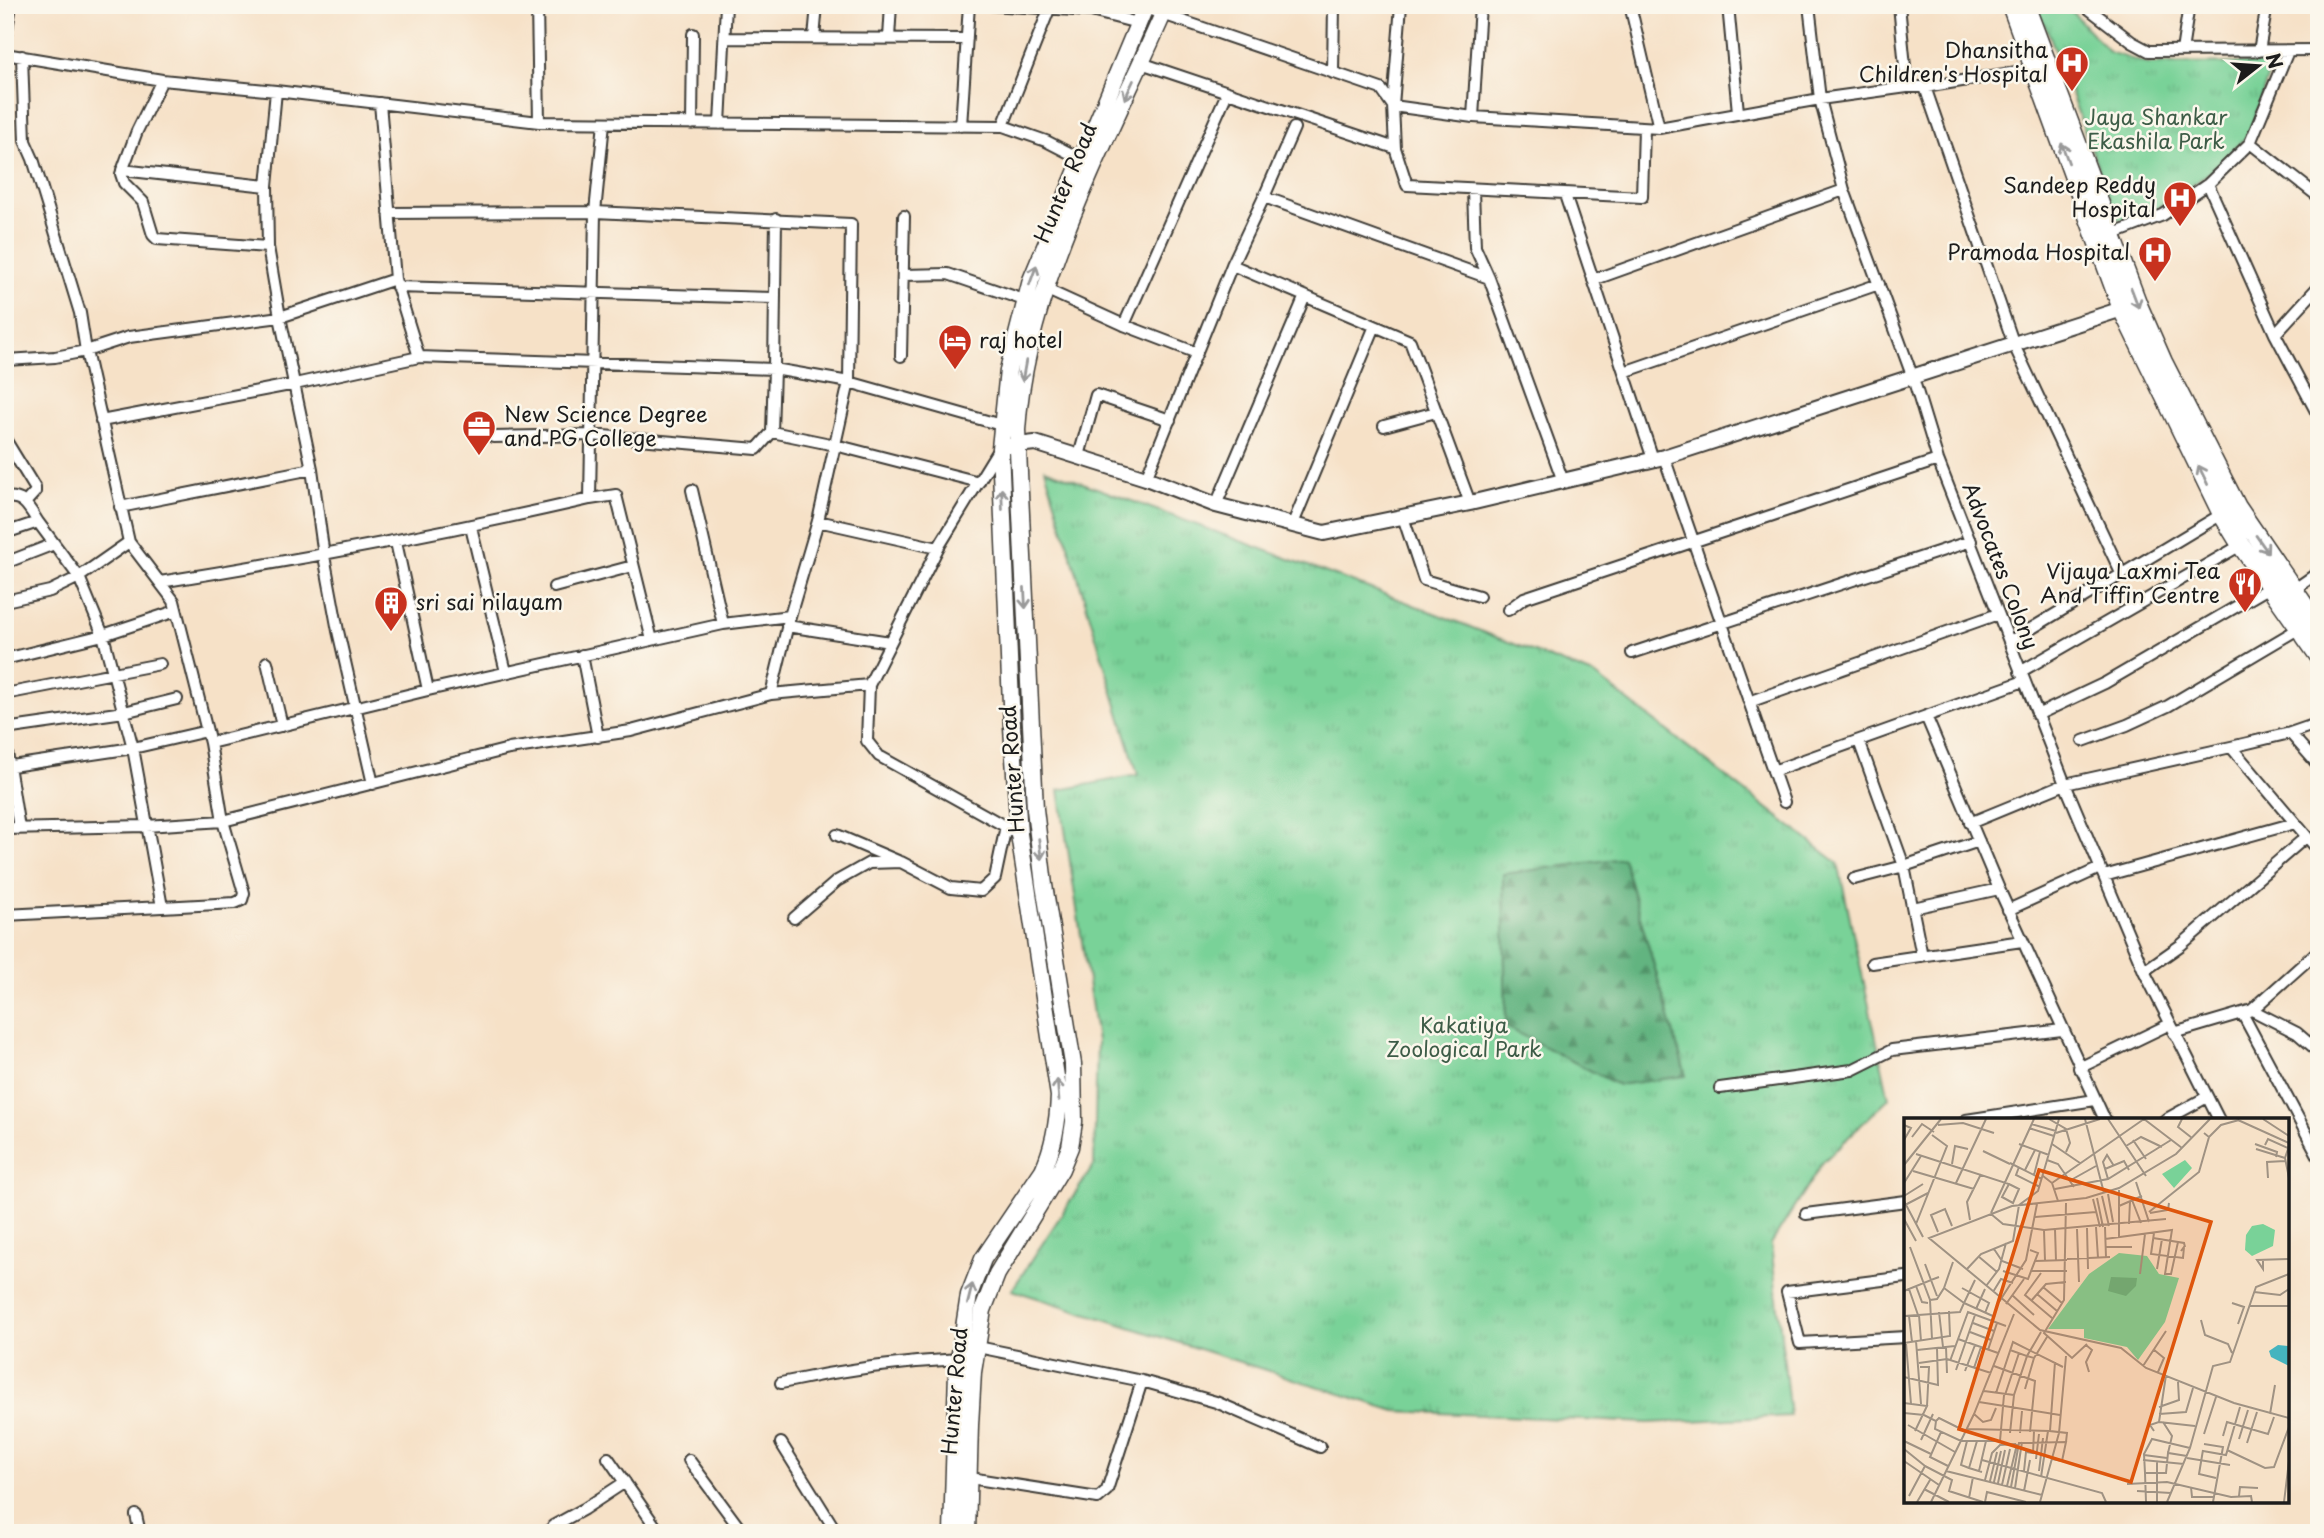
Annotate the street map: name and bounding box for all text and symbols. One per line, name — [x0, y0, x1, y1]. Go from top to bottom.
north arrow — [2222, 32, 2292, 102]
place label: Dhansitha Children's Hospital — [1859, 33, 2048, 89]
hospital icon: Dhansitha Children's Hospital — [2053, 44, 2091, 93]
text: N — [2260, 49, 2291, 72]
one-way arrow — [1122, 79, 1135, 100]
park label: Jaya Shankar Ekashila Park — [2085, 100, 2228, 156]
street label: Hunter Road — [1024, 117, 1104, 247]
one-way arrow — [2058, 143, 2071, 165]
place label: Sandeep Reddy Hospital — [2003, 168, 2156, 224]
hospital icon: Sandeep Reddy Hospital — [2161, 179, 2199, 228]
hospital icon: Pramoda Hospital — [2136, 234, 2174, 283]
place label: Pramoda Hospital — [1947, 235, 2130, 267]
one-way arrow — [1028, 265, 1040, 287]
one-way arrow — [2130, 287, 2143, 309]
hotel icon: raj hotel — [936, 322, 974, 371]
place label: raj hotel — [979, 323, 1063, 355]
one-way arrow — [1017, 359, 1030, 382]
place label: New Science Degree and PG College — [504, 397, 708, 453]
office icon: New Science Degree and PG College — [460, 408, 498, 457]
one-way arrow — [2196, 465, 2210, 486]
street label: Advocates Colony — [1955, 477, 2048, 653]
one-way arrow — [996, 488, 1009, 511]
one-way arrow — [2255, 534, 2269, 553]
place label: Vijaya Laxmi Tea And Tiffin Centre — [2040, 554, 2220, 610]
restaurant icon: Vijaya Laxmi Tea And Tiffin Centre — [2226, 565, 2264, 614]
building icon: sri sai nilayam — [372, 584, 410, 633]
place label: sri sai nilayam — [416, 585, 563, 617]
one-way arrow — [1018, 586, 1031, 609]
street label: Hunter Road — [991, 704, 1031, 834]
one-way arrow — [1033, 837, 1046, 860]
park label: Kakatiya Zoological Park — [1386, 1008, 1542, 1064]
one-way arrow — [1051, 1080, 1064, 1102]
inset map — [1904, 1118, 2289, 1503]
one-way arrow — [964, 1283, 977, 1306]
street label: Hunter Road — [931, 1326, 975, 1456]

